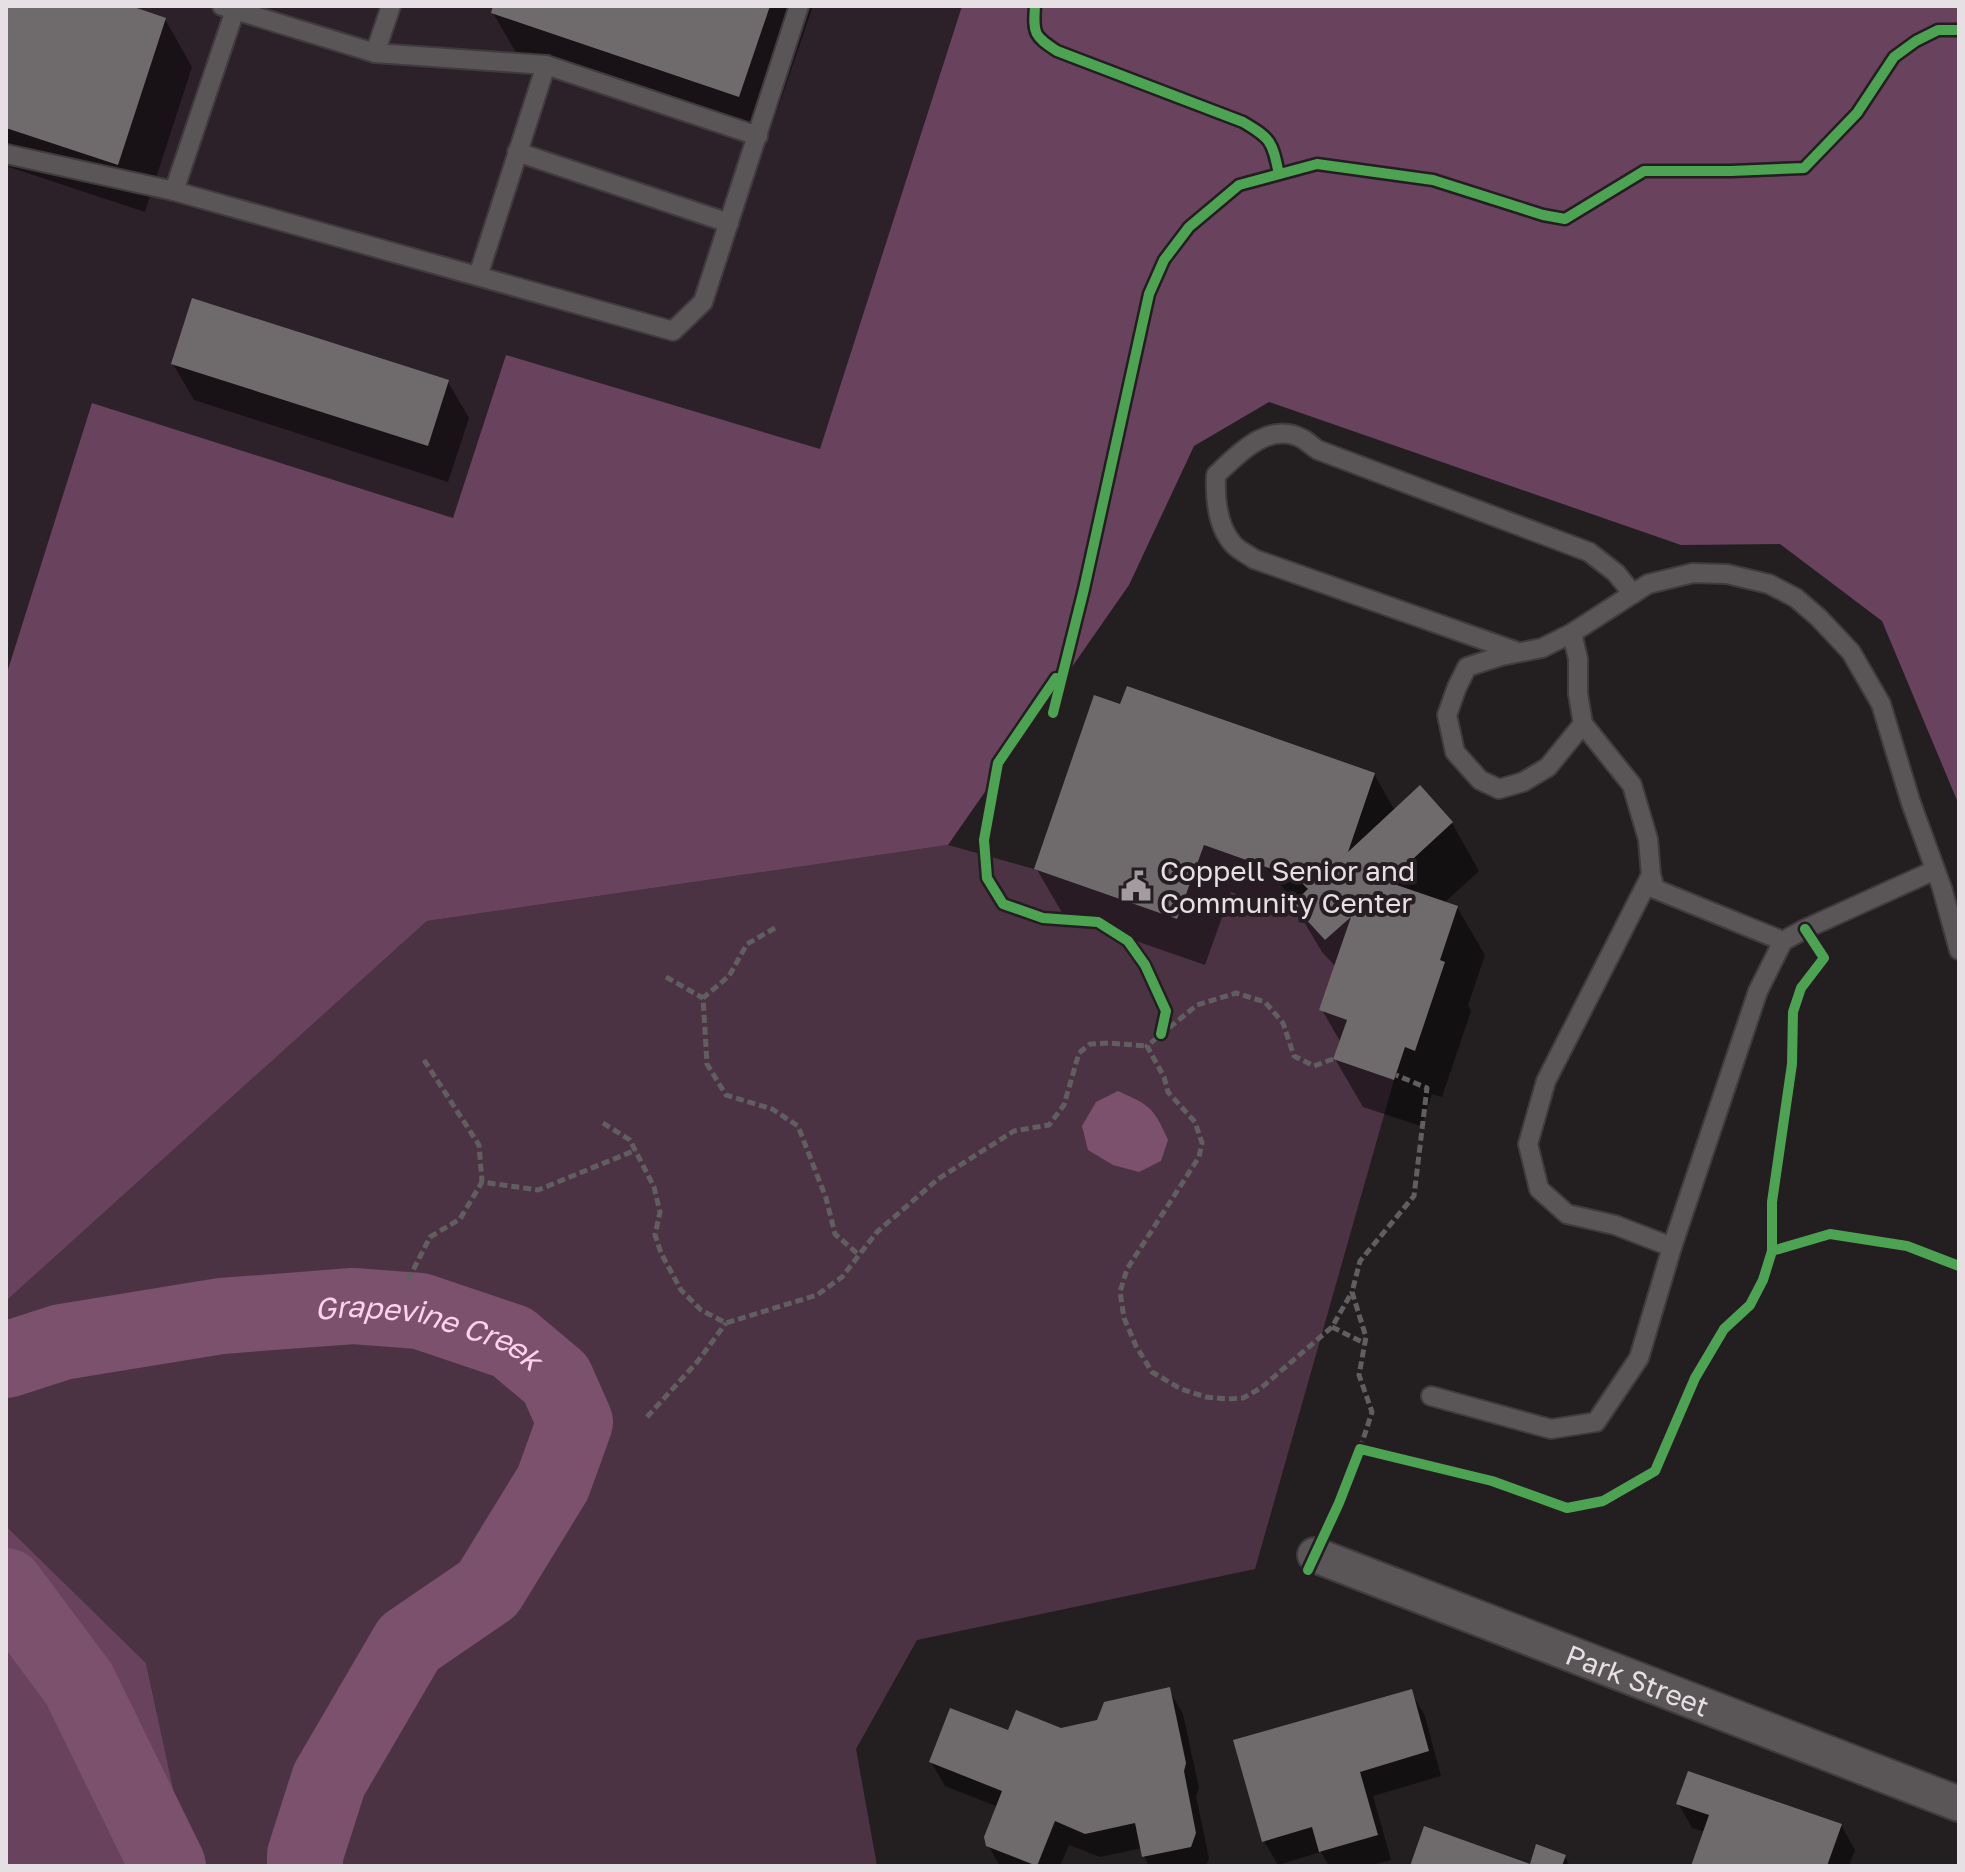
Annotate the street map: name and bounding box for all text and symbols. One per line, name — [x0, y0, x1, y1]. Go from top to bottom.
place label: Coppell Senior and Community Center — [1160, 854, 1415, 919]
public building icon: Coppell Senior and Community Center — [1119, 869, 1153, 903]
water label: Grapevine Creek — [313, 1288, 552, 1379]
street label: Park Street — [1562, 1637, 1714, 1722]

